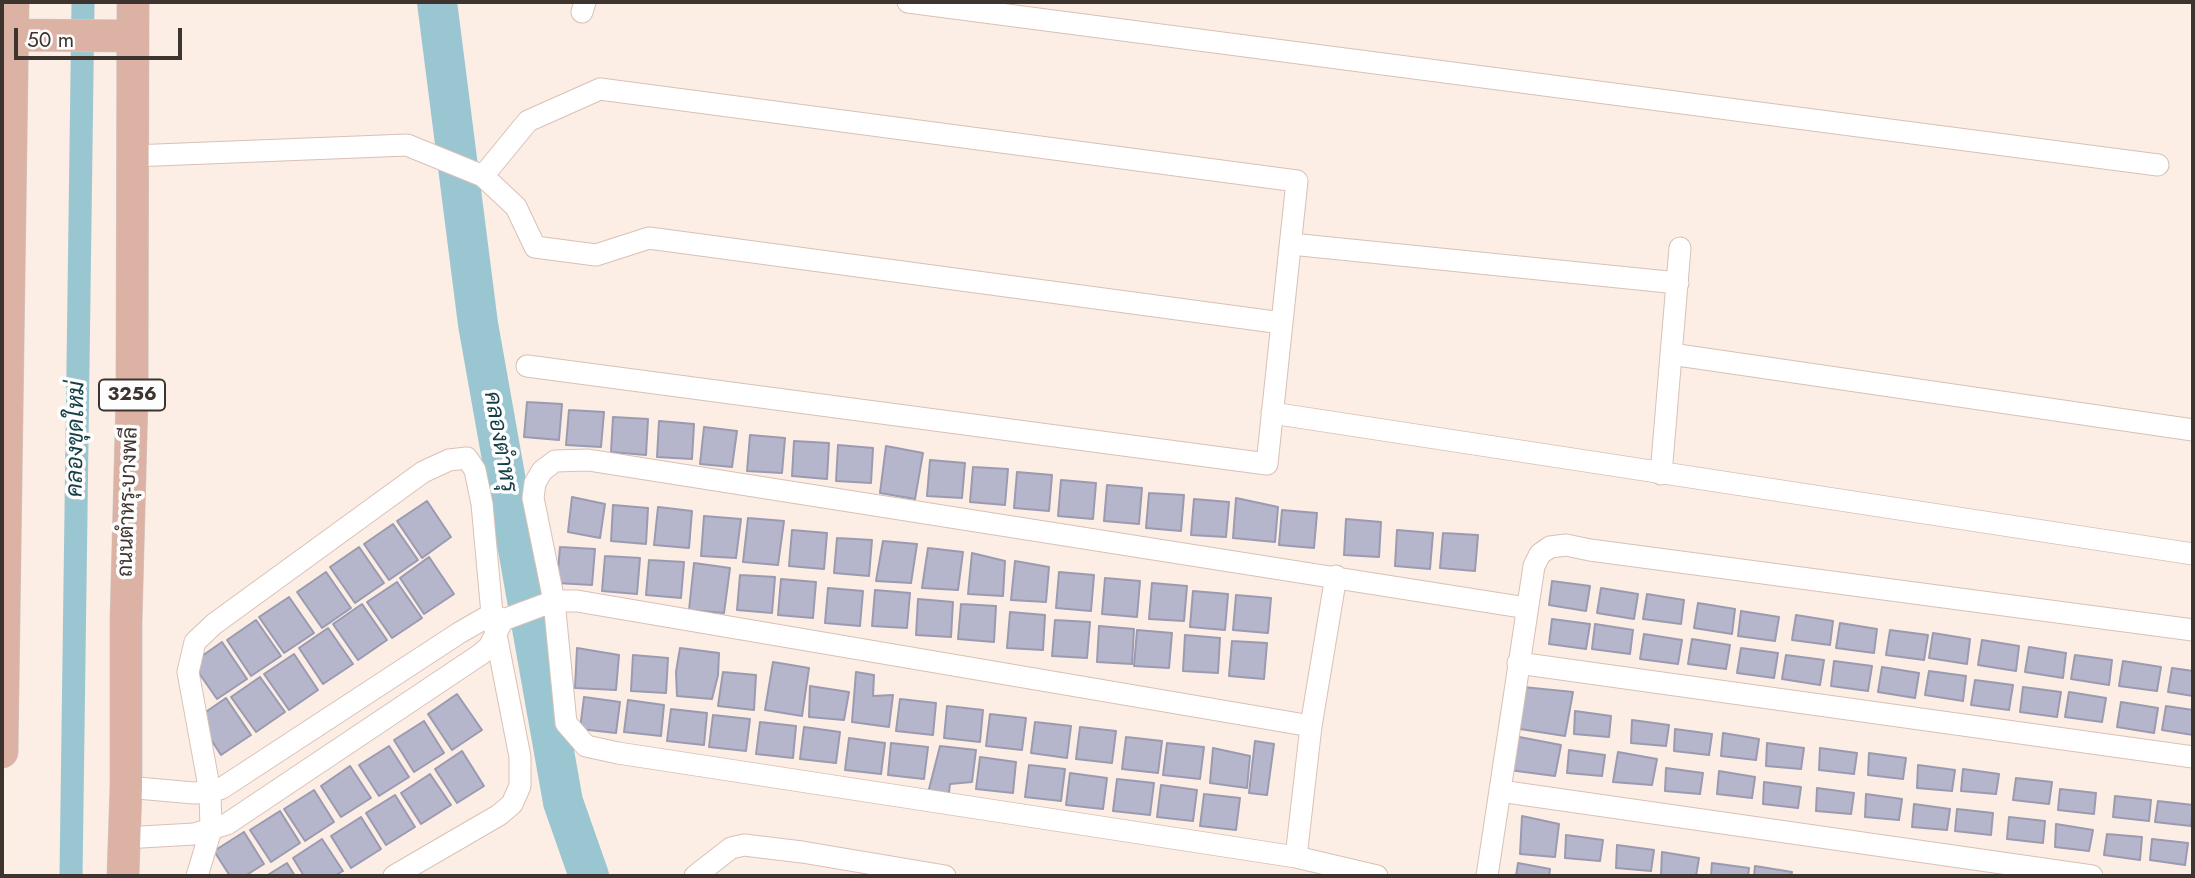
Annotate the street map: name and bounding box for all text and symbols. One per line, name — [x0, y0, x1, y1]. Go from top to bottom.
scale bar — [18, 14, 186, 58]
text: 50 m — [27, 25, 74, 55]
road number: 3256 — [99, 380, 165, 410]
water label: คลองขุดใหม่ — [62, 381, 92, 497]
water label: คลองตำหรุ — [477, 389, 521, 495]
street label: ถนนตำหรุ-บางพลี — [114, 426, 144, 578]

